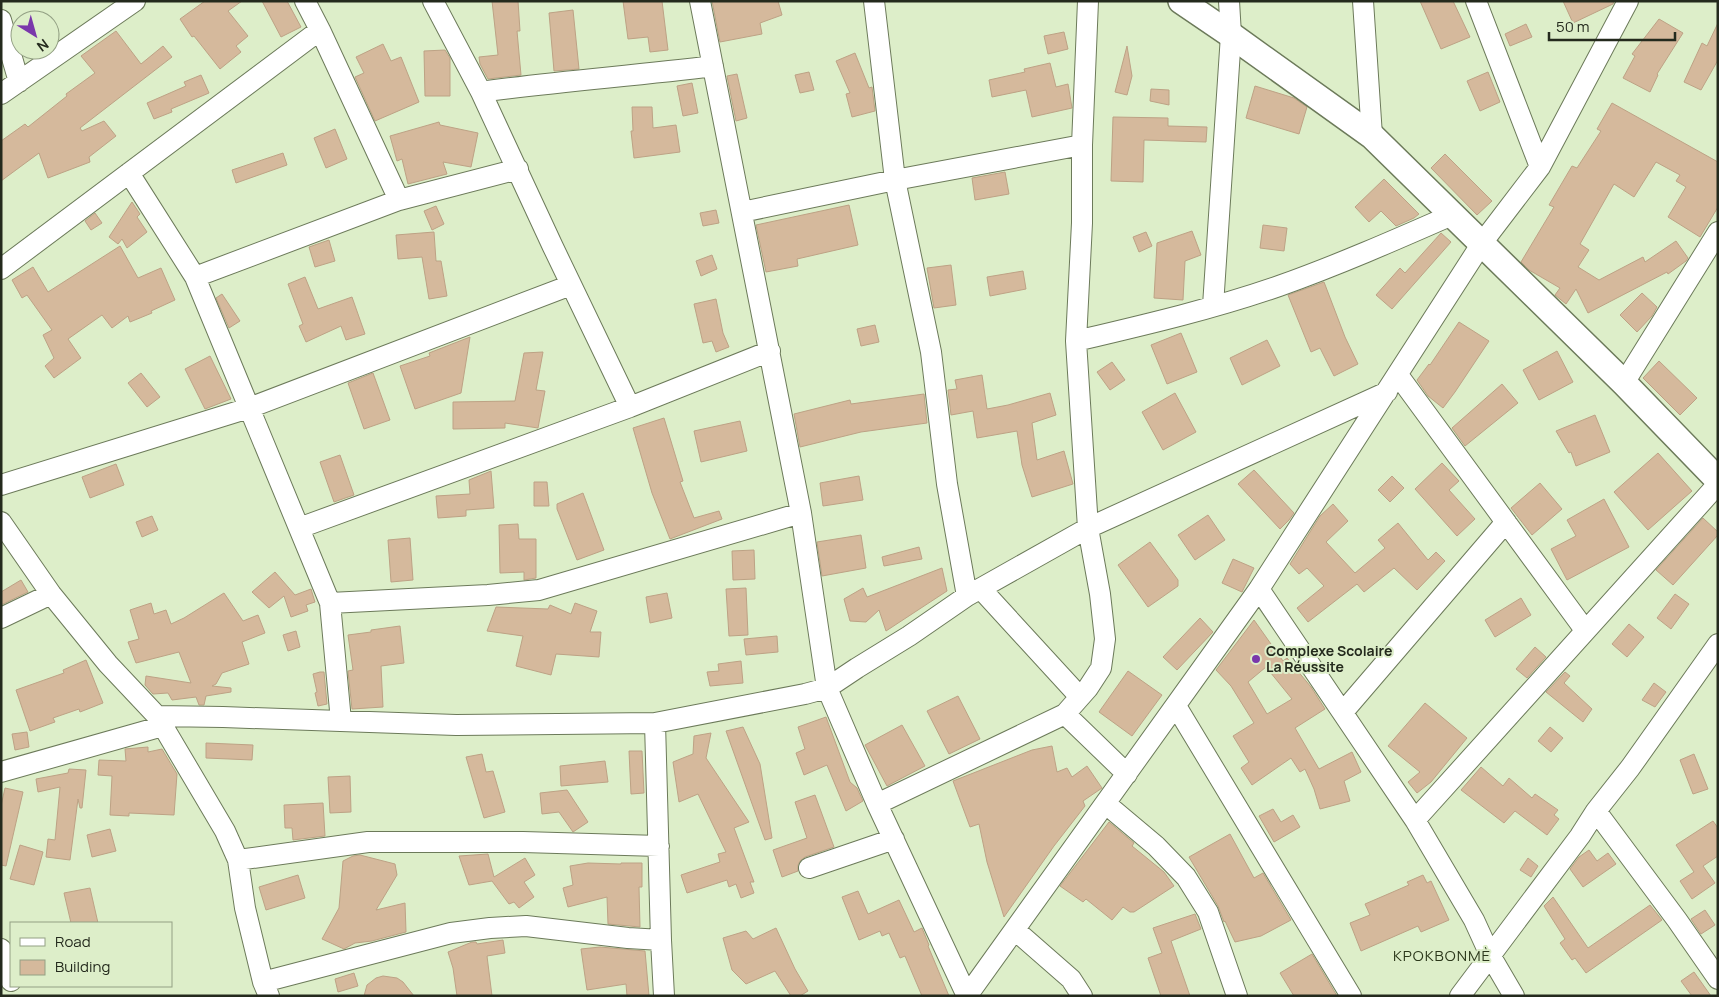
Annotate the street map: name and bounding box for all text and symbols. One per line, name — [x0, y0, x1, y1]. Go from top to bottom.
north arrow — [10, 10, 60, 60]
scale bar — [1549, 10, 1675, 42]
text: 50 m — [1556, 16, 1590, 37]
text: N — [33, 35, 53, 56]
place label: Complexe Scolaire La Réussite — [1266, 641, 1392, 676]
marker: Complexe Scolaire La Réussite — [1250, 653, 1262, 665]
legend — [10, 922, 172, 987]
text: Road — [55, 931, 91, 952]
district label: KPOKBONMÈ — [1393, 945, 1491, 966]
text: Building — [55, 956, 110, 977]

